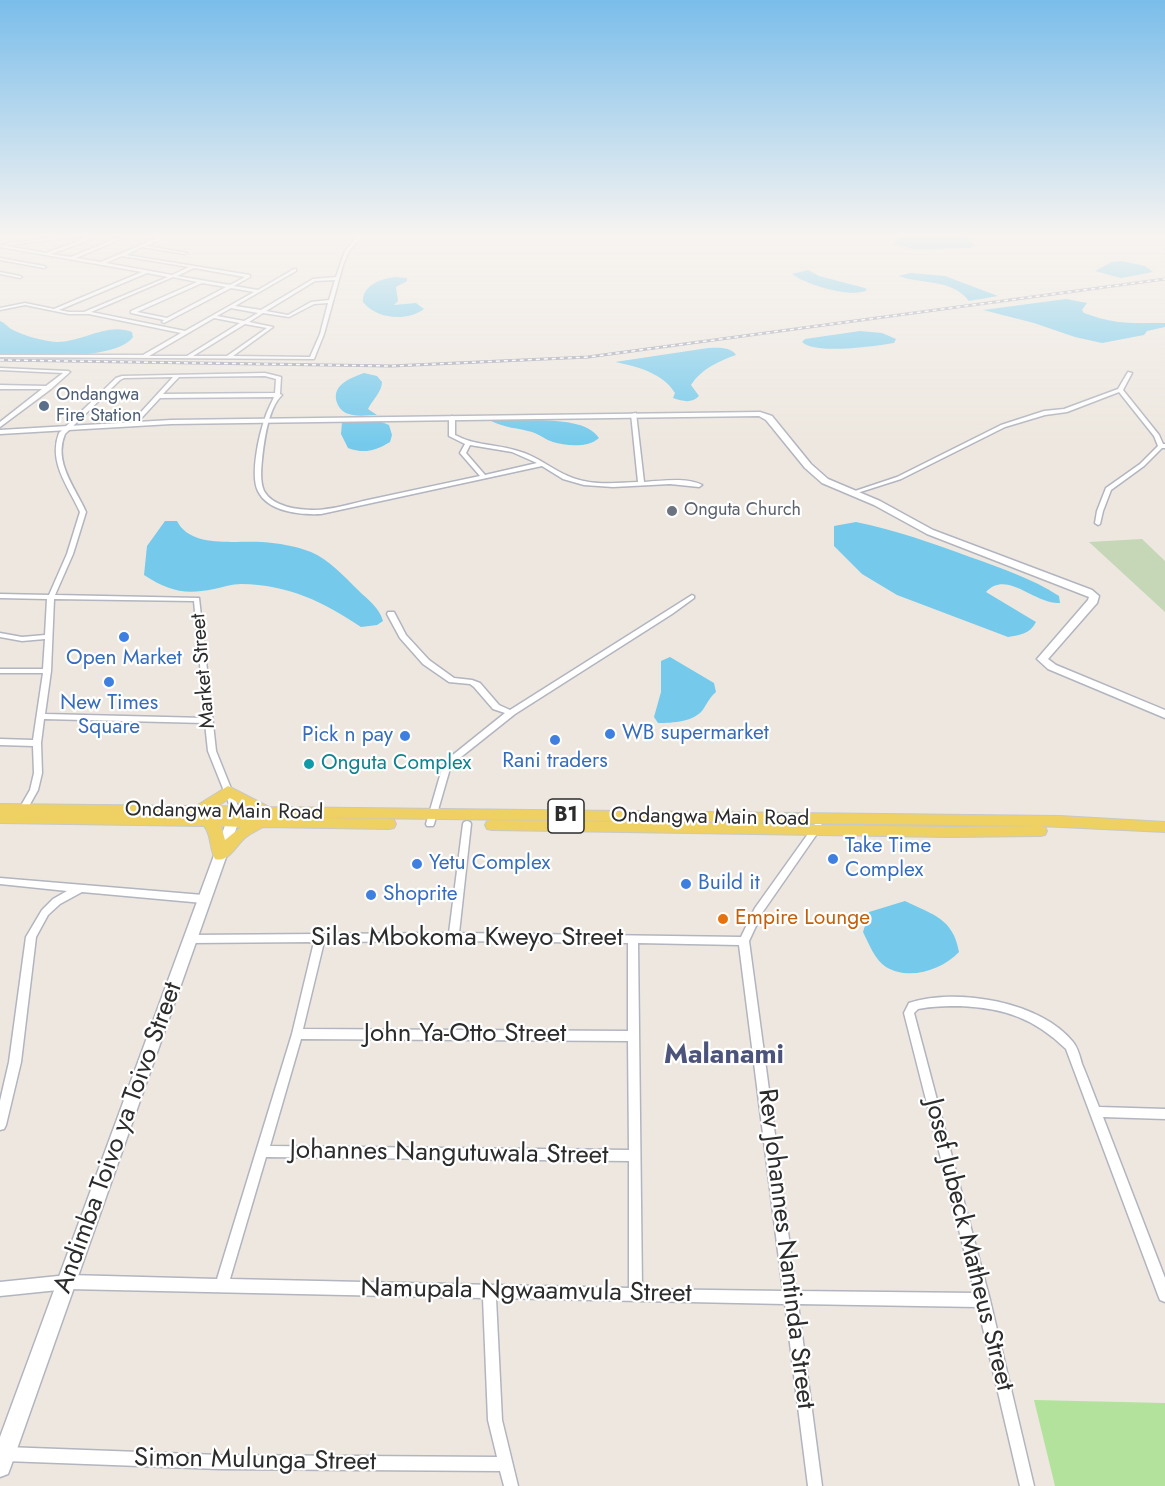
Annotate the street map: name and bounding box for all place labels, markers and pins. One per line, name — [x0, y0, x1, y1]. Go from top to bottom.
place label: Ondangwa Fire Station — [56, 385, 141, 428]
marker: Ondangwa Fire Station — [37, 399, 51, 413]
place label: Onguta Church — [684, 500, 801, 522]
marker: Onguta Church — [665, 504, 679, 518]
marker: Open Market — [117, 630, 131, 644]
place label: Open Market — [66, 646, 182, 672]
marker: New Times Square — [102, 675, 116, 689]
place label: New Times Square — [60, 691, 158, 741]
place label: WB supermarket — [622, 721, 769, 747]
place label: Pick n pay — [302, 723, 393, 749]
marker: WB supermarket — [603, 727, 617, 741]
marker: Pick n pay — [398, 729, 412, 743]
marker: Rani traders — [548, 733, 562, 747]
place label: Rani traders — [502, 749, 608, 775]
place label: Onguta Complex — [321, 751, 471, 777]
marker: Onguta Complex — [302, 757, 316, 771]
place label: Take Time Complex — [845, 834, 931, 884]
place label: Yetu Complex — [429, 851, 550, 877]
marker: Take Time Complex — [826, 852, 840, 866]
marker: Yetu Complex — [410, 857, 424, 871]
place label: Build it — [698, 871, 760, 897]
marker: Build it — [679, 877, 693, 891]
place label: Shoprite — [383, 882, 457, 908]
marker: Shoprite — [364, 888, 378, 902]
place label: Empire Lounge — [735, 906, 870, 932]
marker: Empire Lounge — [716, 912, 730, 926]

